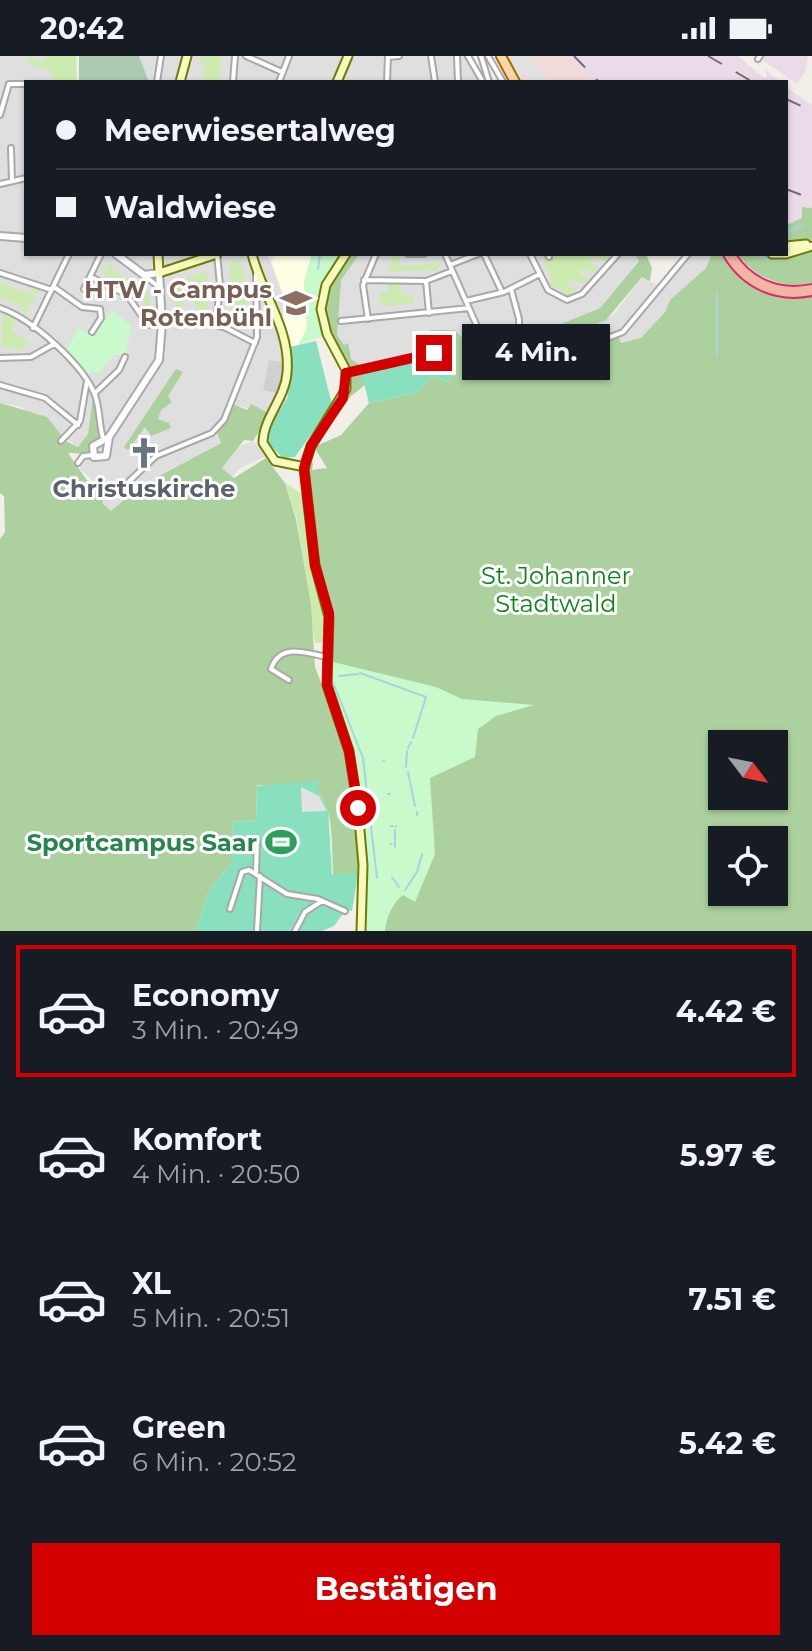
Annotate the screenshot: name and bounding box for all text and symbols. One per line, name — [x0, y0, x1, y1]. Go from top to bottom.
text: 20:42 — [40, 10, 124, 47]
text: Meerwiesertalweg — [104, 112, 396, 149]
text: Waldwiese — [104, 189, 276, 226]
place label: HTW - Campus Rotenbühl — [84, 275, 272, 332]
school or university icon: HTW - Campus Rotenbühl — [279, 286, 313, 320]
callout: 4 Min. — [462, 325, 610, 381]
route end — [416, 335, 452, 371]
text: 4 Min. — [495, 336, 577, 368]
church icon: Christuskirche — [127, 436, 161, 470]
place label: Christuskirche — [53, 474, 235, 503]
park label: St. Johanner Stadtwald — [481, 561, 631, 618]
north arrow — [708, 730, 788, 810]
map controls — [708, 730, 788, 906]
route start — [340, 790, 376, 826]
sports icon: Sportcampus Saar — [264, 825, 298, 859]
button: locate — [708, 826, 788, 906]
place label: Sportcampus Saar — [27, 828, 257, 857]
icon: car — [36, 975, 108, 1047]
text: Economy — [132, 977, 279, 1014]
text: 4.42 € — [676, 993, 776, 1030]
text: 3 Min. · 20:49 — [132, 1014, 299, 1046]
icon: car — [36, 1119, 108, 1191]
text: Komfort — [132, 1121, 262, 1158]
text: 5.97 € — [680, 1137, 776, 1174]
text: 4 Min. · 20:50 — [132, 1158, 300, 1190]
icon: car — [36, 1263, 108, 1335]
text: XL — [132, 1265, 171, 1302]
text: 7.51 € — [689, 1281, 776, 1318]
text: 5 Min. · 20:51 — [132, 1302, 290, 1334]
icon: car — [36, 1407, 108, 1479]
text: Green — [132, 1409, 226, 1446]
text: 5.42 € — [679, 1425, 776, 1462]
text: 6 Min. · 20:52 — [132, 1446, 297, 1478]
button: Bestätigen — [32, 1543, 780, 1635]

